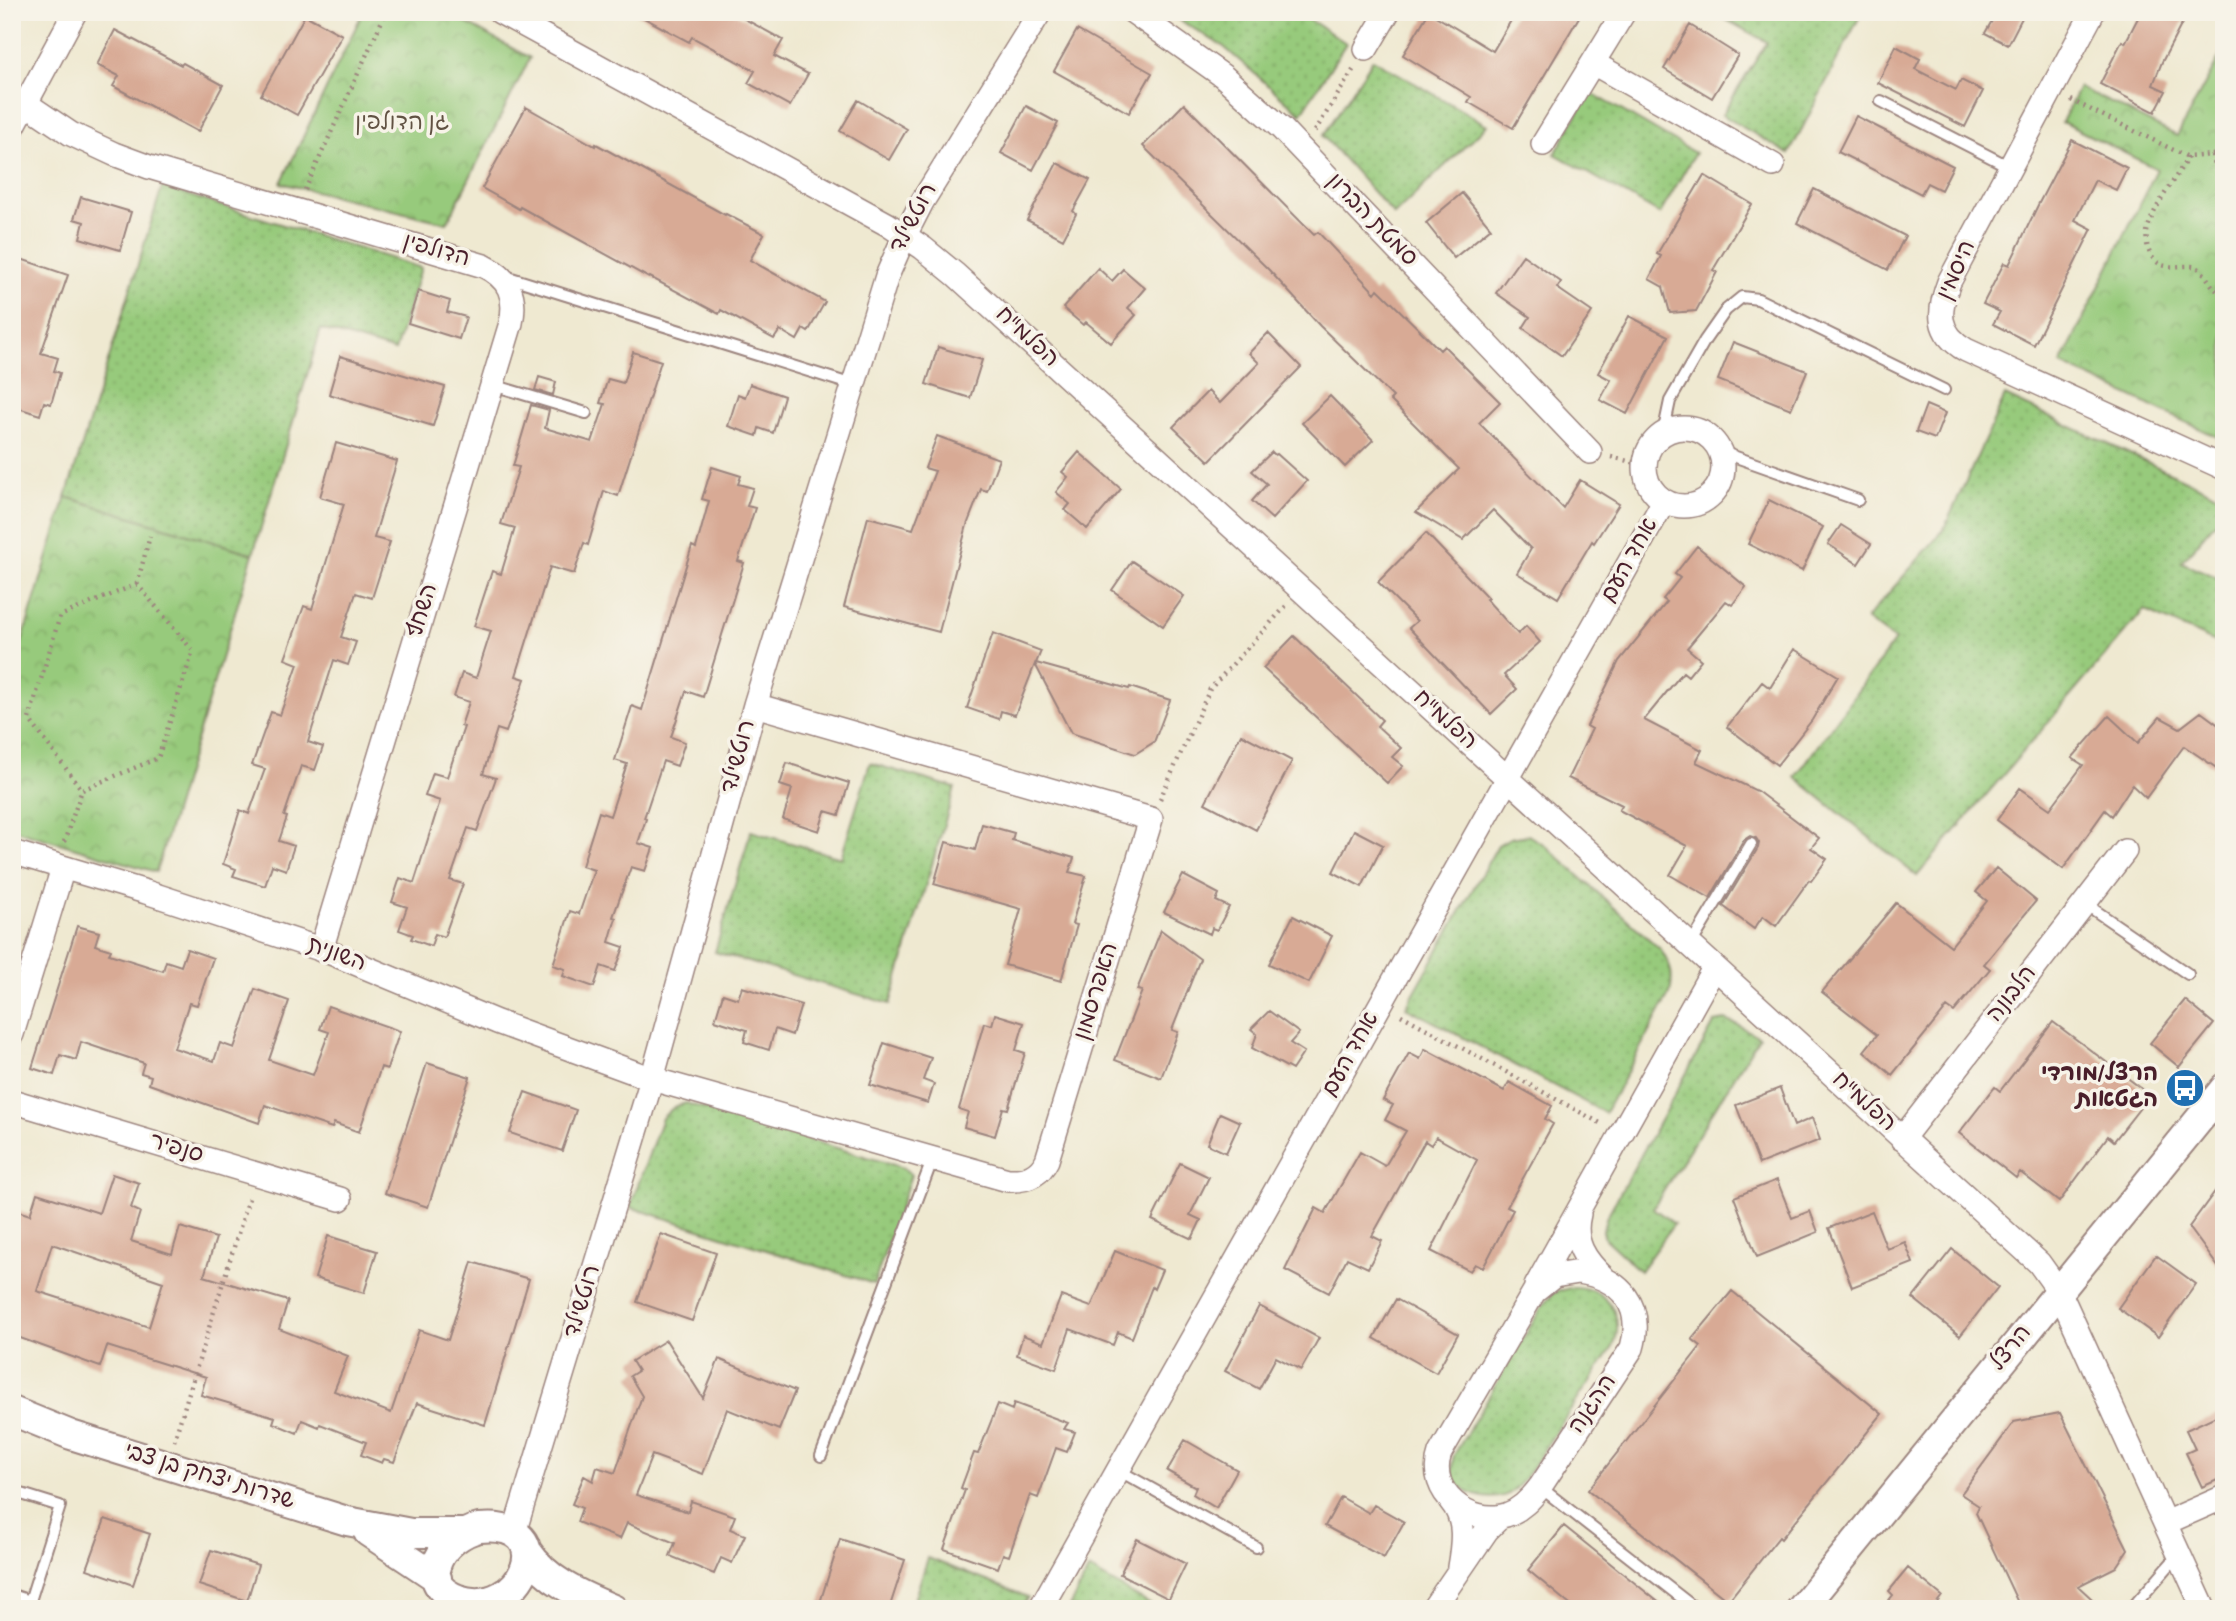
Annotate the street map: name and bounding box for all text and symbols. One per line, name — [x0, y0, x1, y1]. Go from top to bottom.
park label: גן הדולפין — [355, 108, 449, 141]
street label: סמטת הברון — [1318, 167, 1424, 275]
street label: רוטשילד — [883, 178, 947, 260]
street label: הדולפין — [399, 227, 473, 277]
street label: היסמין — [1930, 236, 1986, 306]
street label: הפלמ"ח — [987, 300, 1065, 376]
street label: אחד העם — [1594, 512, 1668, 610]
street label: השחף — [400, 580, 448, 642]
street label: הפלמ"ח — [1404, 683, 1484, 759]
street label: רוטשילד — [714, 716, 766, 798]
street label: השונית — [302, 930, 370, 982]
street label: האפרסמון — [1068, 939, 1128, 1045]
street label: הלבונה — [1980, 959, 2046, 1031]
street label: אחד העם — [1315, 1006, 1389, 1104]
place label: הרצל/מורדי הגטאות — [2041, 1059, 2158, 1118]
street label: הפלמ"ח — [1823, 1065, 1903, 1141]
bus stop icon: הרצל/מורדי הגטאות — [2164, 1067, 2206, 1109]
street label: סנפיר — [145, 1126, 207, 1174]
street label: רוטשילד — [557, 1261, 611, 1343]
street label: הרצל — [1983, 1319, 2041, 1379]
street label: ההגנה — [1562, 1368, 1626, 1442]
street label: שדרות יצחק בן צבי — [120, 1436, 298, 1520]

